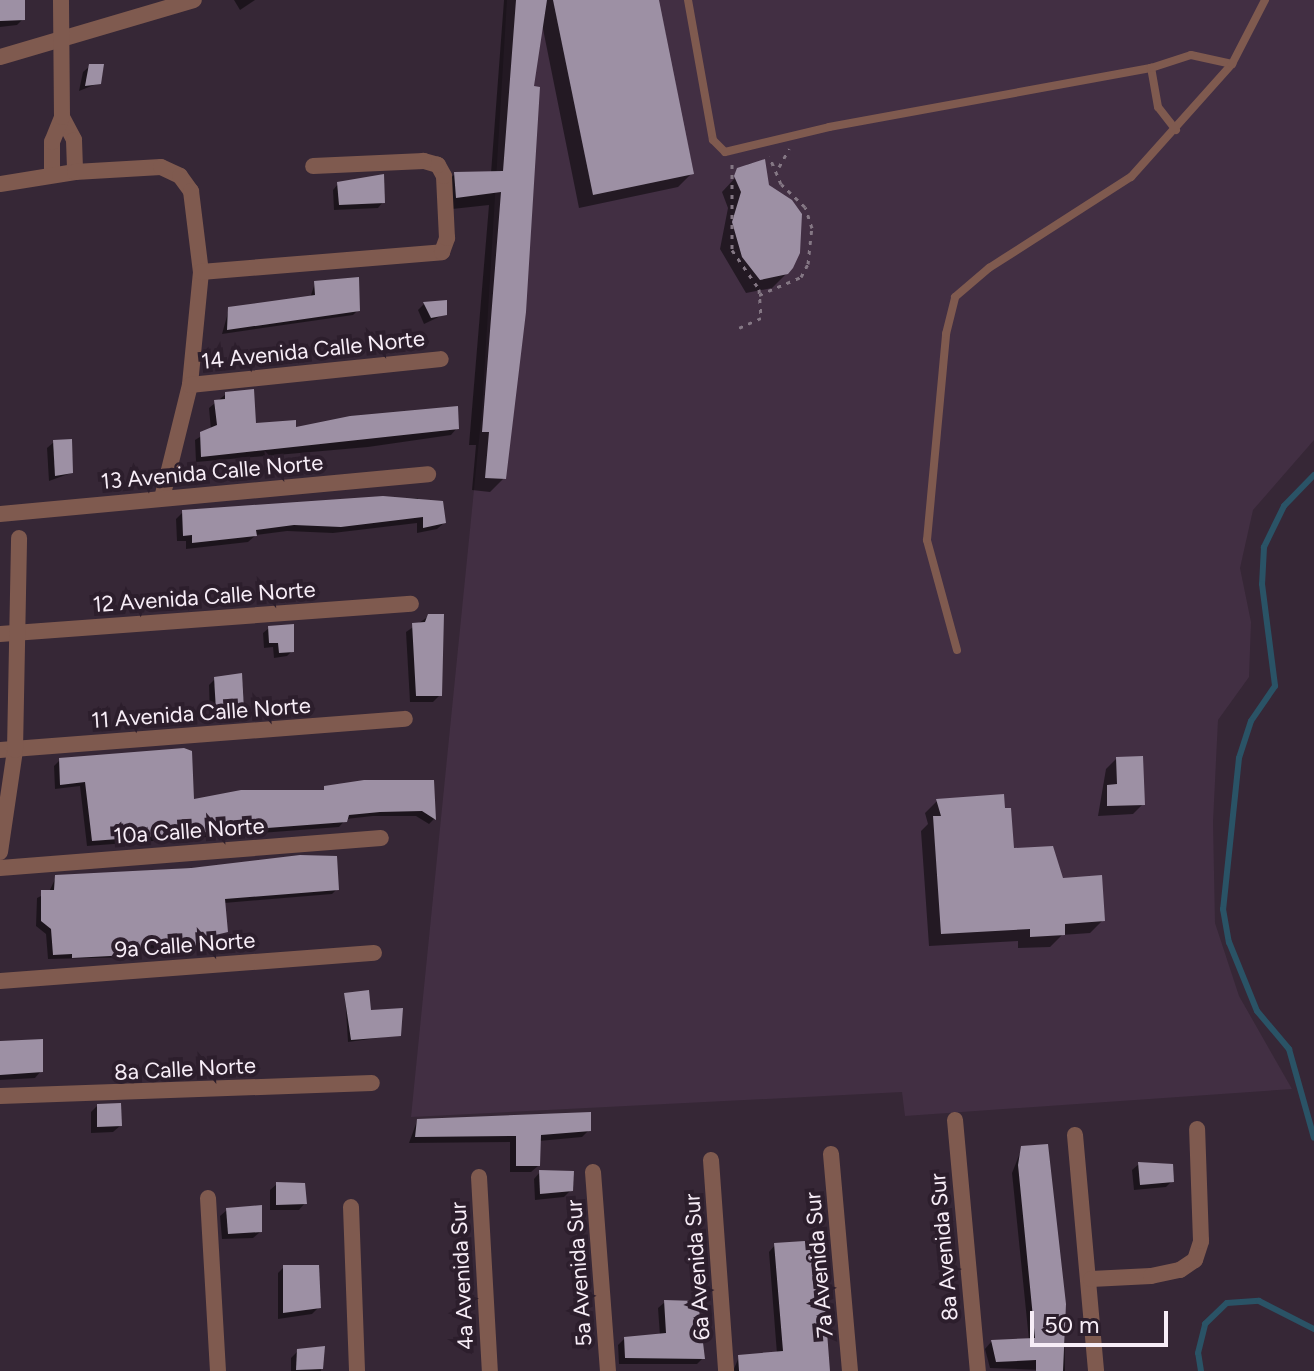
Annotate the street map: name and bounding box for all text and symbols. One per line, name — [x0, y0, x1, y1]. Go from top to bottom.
street label: 14 Avenida Calle Norte — [200, 325, 426, 375]
street label: 13 Avenida Calle Norte — [100, 449, 324, 495]
street label: 12 Avenida Calle Norte — [92, 576, 316, 618]
street label: 11 Avenida Calle Norte — [90, 692, 312, 734]
street label: 10a Calle Norte — [112, 813, 266, 849]
street label: 9a Calle Norte — [114, 927, 256, 963]
street label: 8a Calle Norte — [113, 1052, 257, 1086]
street label: 8a Avenida Sur — [924, 1172, 964, 1322]
street label: 7a Avenida Sur — [799, 1191, 839, 1339]
street label: 6a Avenida Sur — [679, 1193, 715, 1341]
street label: 5a Avenida Sur — [561, 1199, 597, 1347]
street label: 4a Avenida Sur — [445, 1201, 479, 1351]
scale bar — [1034, 1295, 1172, 1345]
text: 50 m — [1044, 1310, 1100, 1339]

